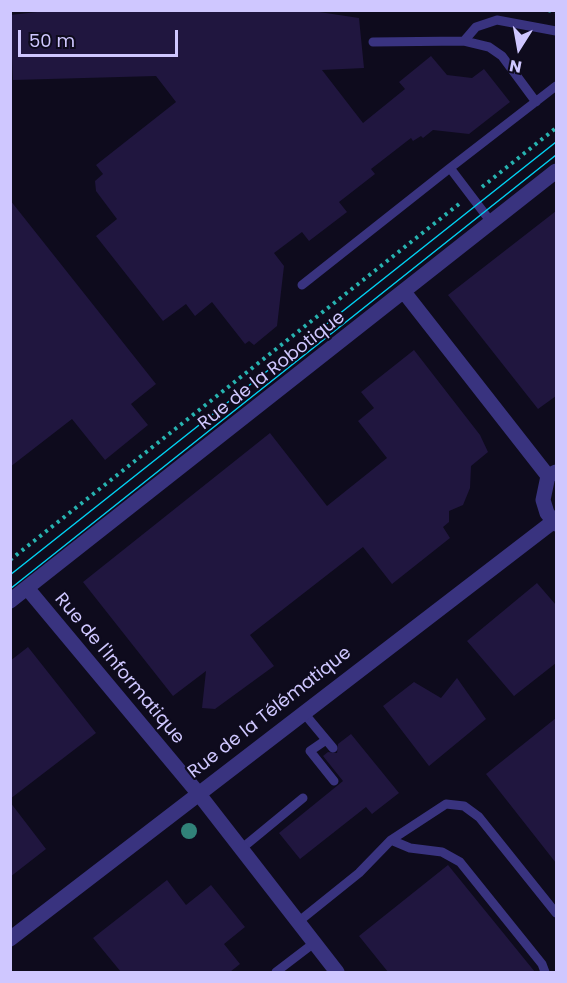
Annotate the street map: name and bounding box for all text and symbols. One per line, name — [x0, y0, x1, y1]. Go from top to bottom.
scale bar — [21, 18, 182, 56]
north arrow — [489, 18, 549, 78]
text: 50 m — [29, 28, 75, 53]
text: N — [507, 54, 524, 79]
street label: Rue de la Robotique — [194, 307, 350, 435]
street label: Rue de l'Informatique — [50, 589, 188, 749]
street label: Rue de la Télématique — [184, 643, 356, 783]

